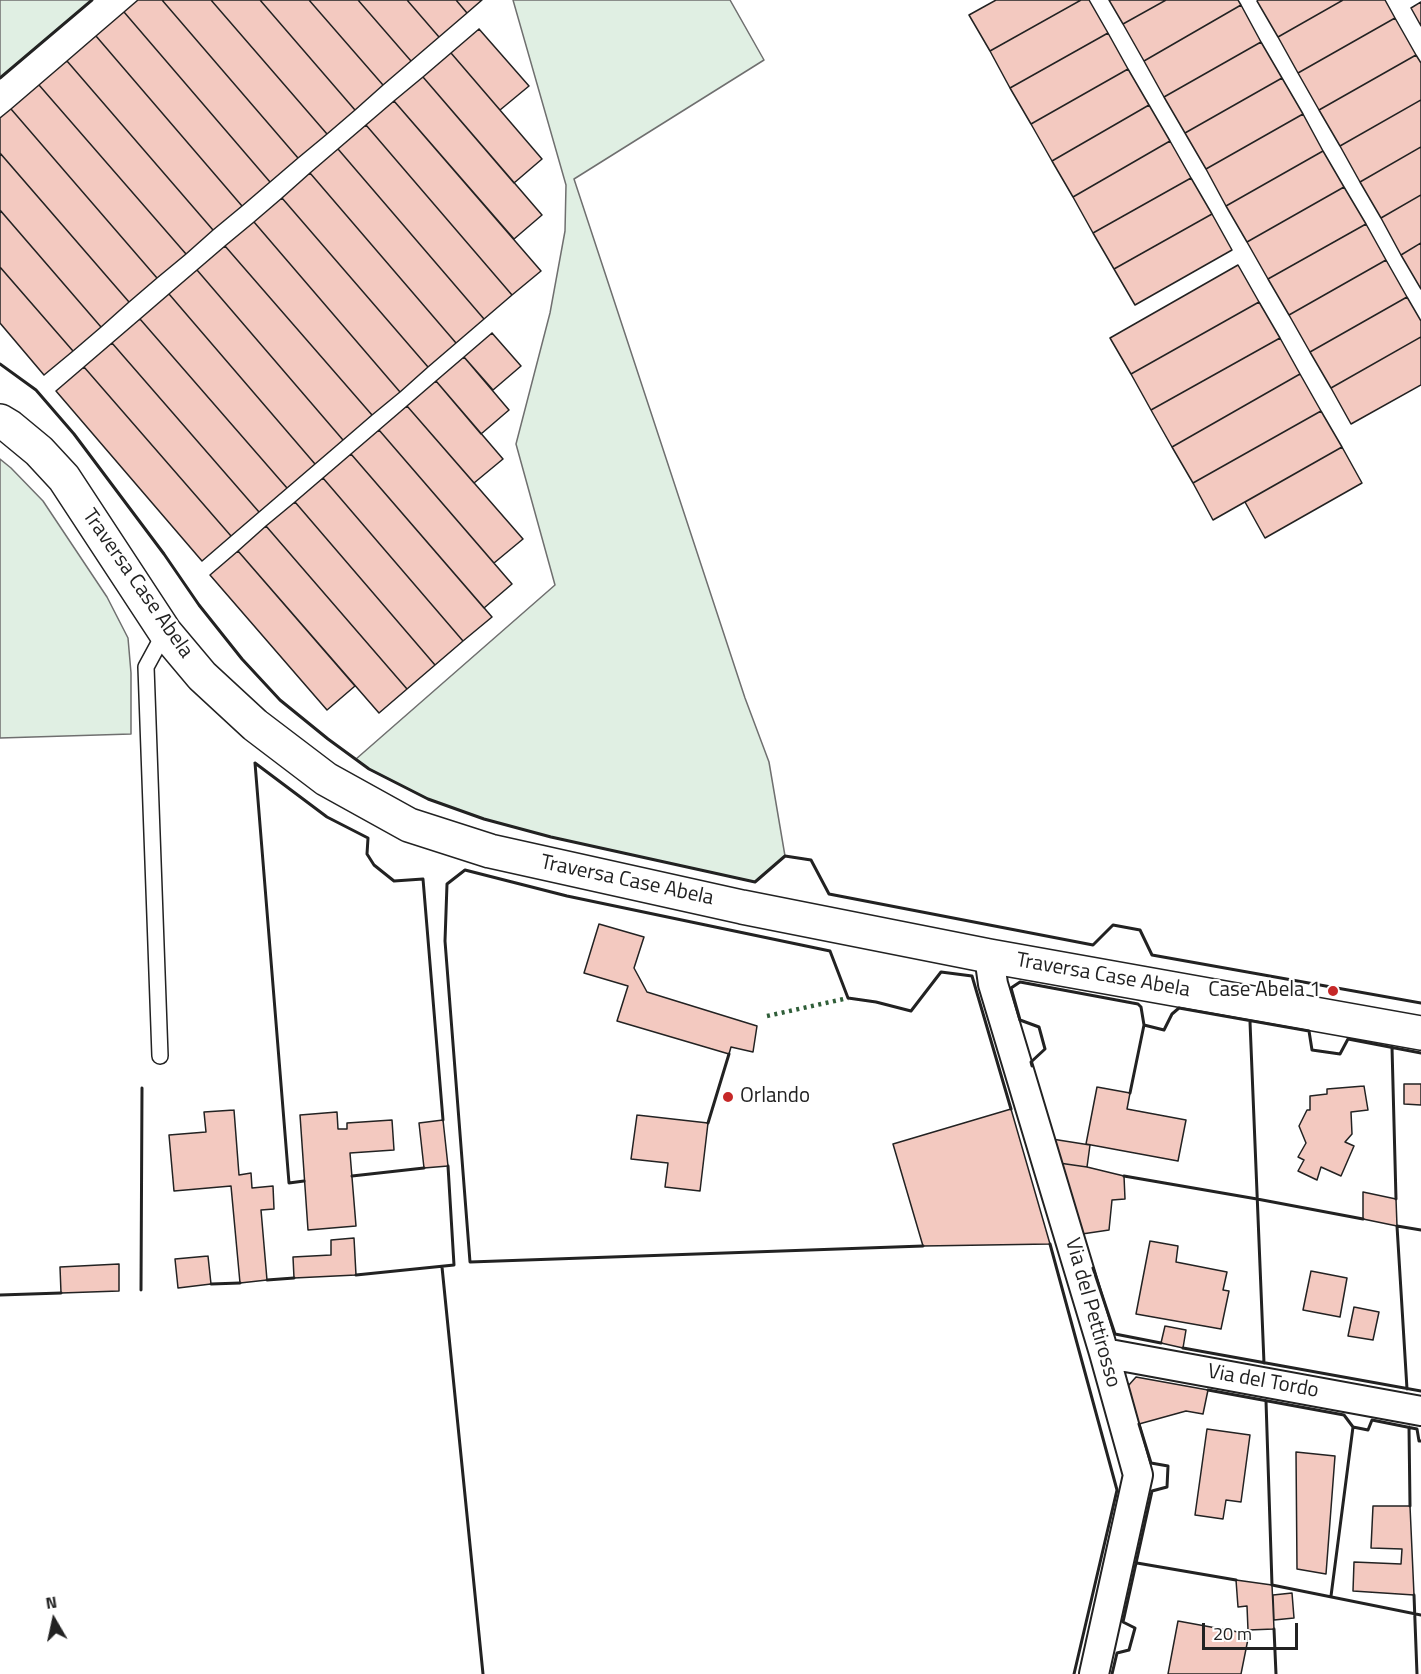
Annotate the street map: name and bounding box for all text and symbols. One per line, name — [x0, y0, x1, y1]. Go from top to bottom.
street label: Traversa Case Abela — [76, 505, 198, 663]
street label: Traversa Case Abela — [538, 850, 716, 912]
street label: Traversa Case Abela — [1014, 948, 1192, 1004]
place label: Case Abela 1 — [1208, 978, 1321, 1004]
marker: Case Abela 1 — [1326, 984, 1340, 998]
place label: Orlando — [740, 1084, 810, 1110]
marker: Orlando — [721, 1090, 735, 1104]
street label: Via del Pettirosso — [1059, 1235, 1125, 1391]
street label: Via del Tordo — [1205, 1360, 1321, 1404]
north arrow — [24, 1590, 84, 1650]
text: N — [44, 1590, 59, 1615]
scale bar — [1205, 1611, 1301, 1649]
text: 20 m — [1213, 1620, 1252, 1647]

